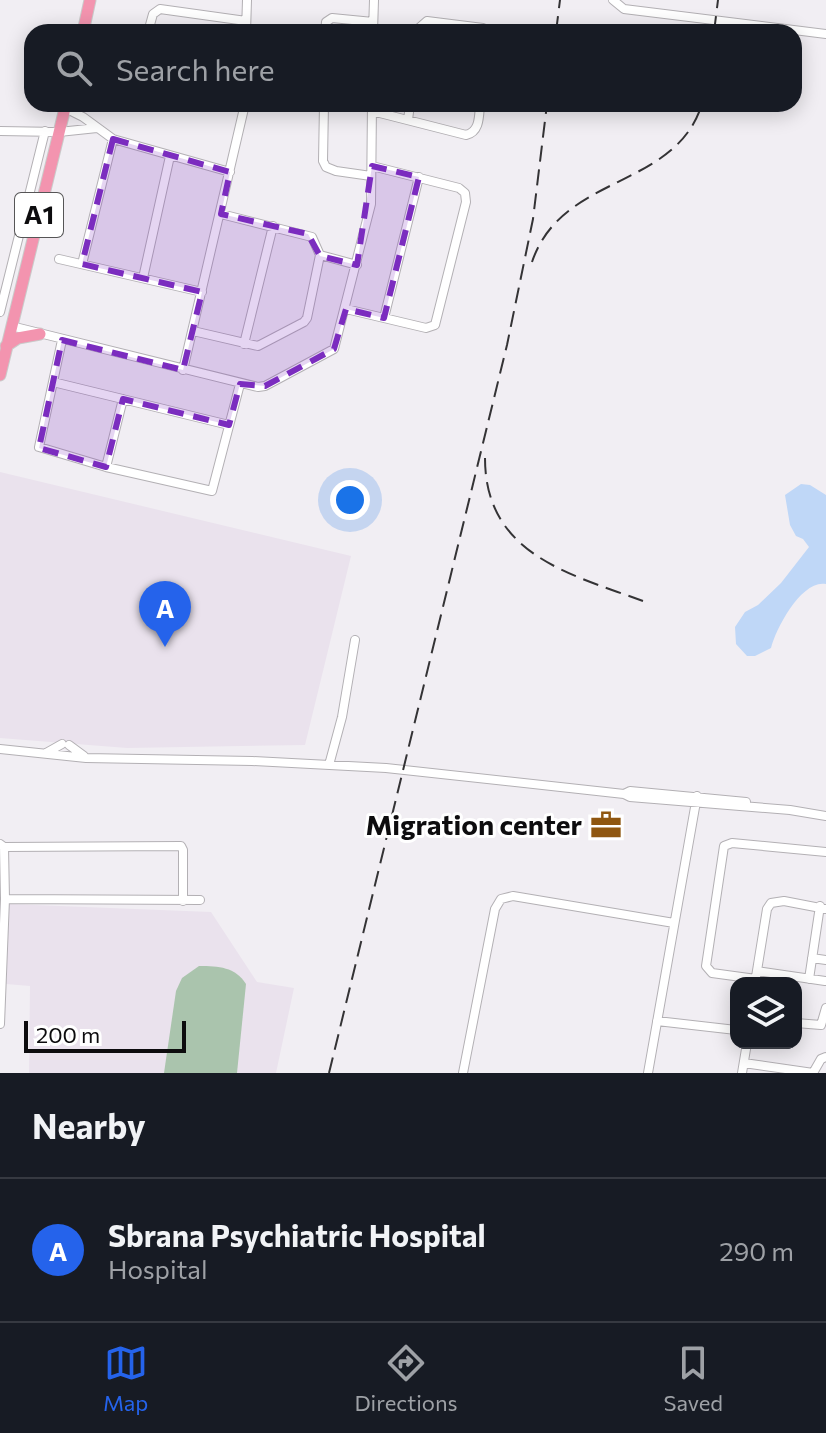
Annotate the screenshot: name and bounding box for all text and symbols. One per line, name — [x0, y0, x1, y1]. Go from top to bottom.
search box — [24, 24, 802, 112]
icon: search — [52, 46, 96, 90]
text: Search here — [116, 50, 275, 87]
road number: A1 — [15, 193, 63, 237]
your location — [330, 480, 370, 520]
pin: A — [139, 581, 191, 647]
place label: Migration center — [365, 807, 582, 841]
office icon: Migration center — [589, 808, 623, 842]
map controls — [730, 977, 802, 1049]
button: layers — [730, 977, 802, 1049]
scale bar — [24, 1017, 186, 1053]
text: 200 m — [36, 1021, 100, 1048]
text: Nearby — [32, 1104, 146, 1146]
text: Sbrana Psychiatric Hospital — [108, 1216, 486, 1253]
text: A — [49, 1235, 67, 1266]
text: 290 m — [719, 1235, 794, 1266]
text: Hospital — [108, 1253, 208, 1284]
tab: Map — [103, 1341, 148, 1416]
tab: Directions — [354, 1341, 458, 1416]
tab: Saved — [664, 1341, 723, 1416]

